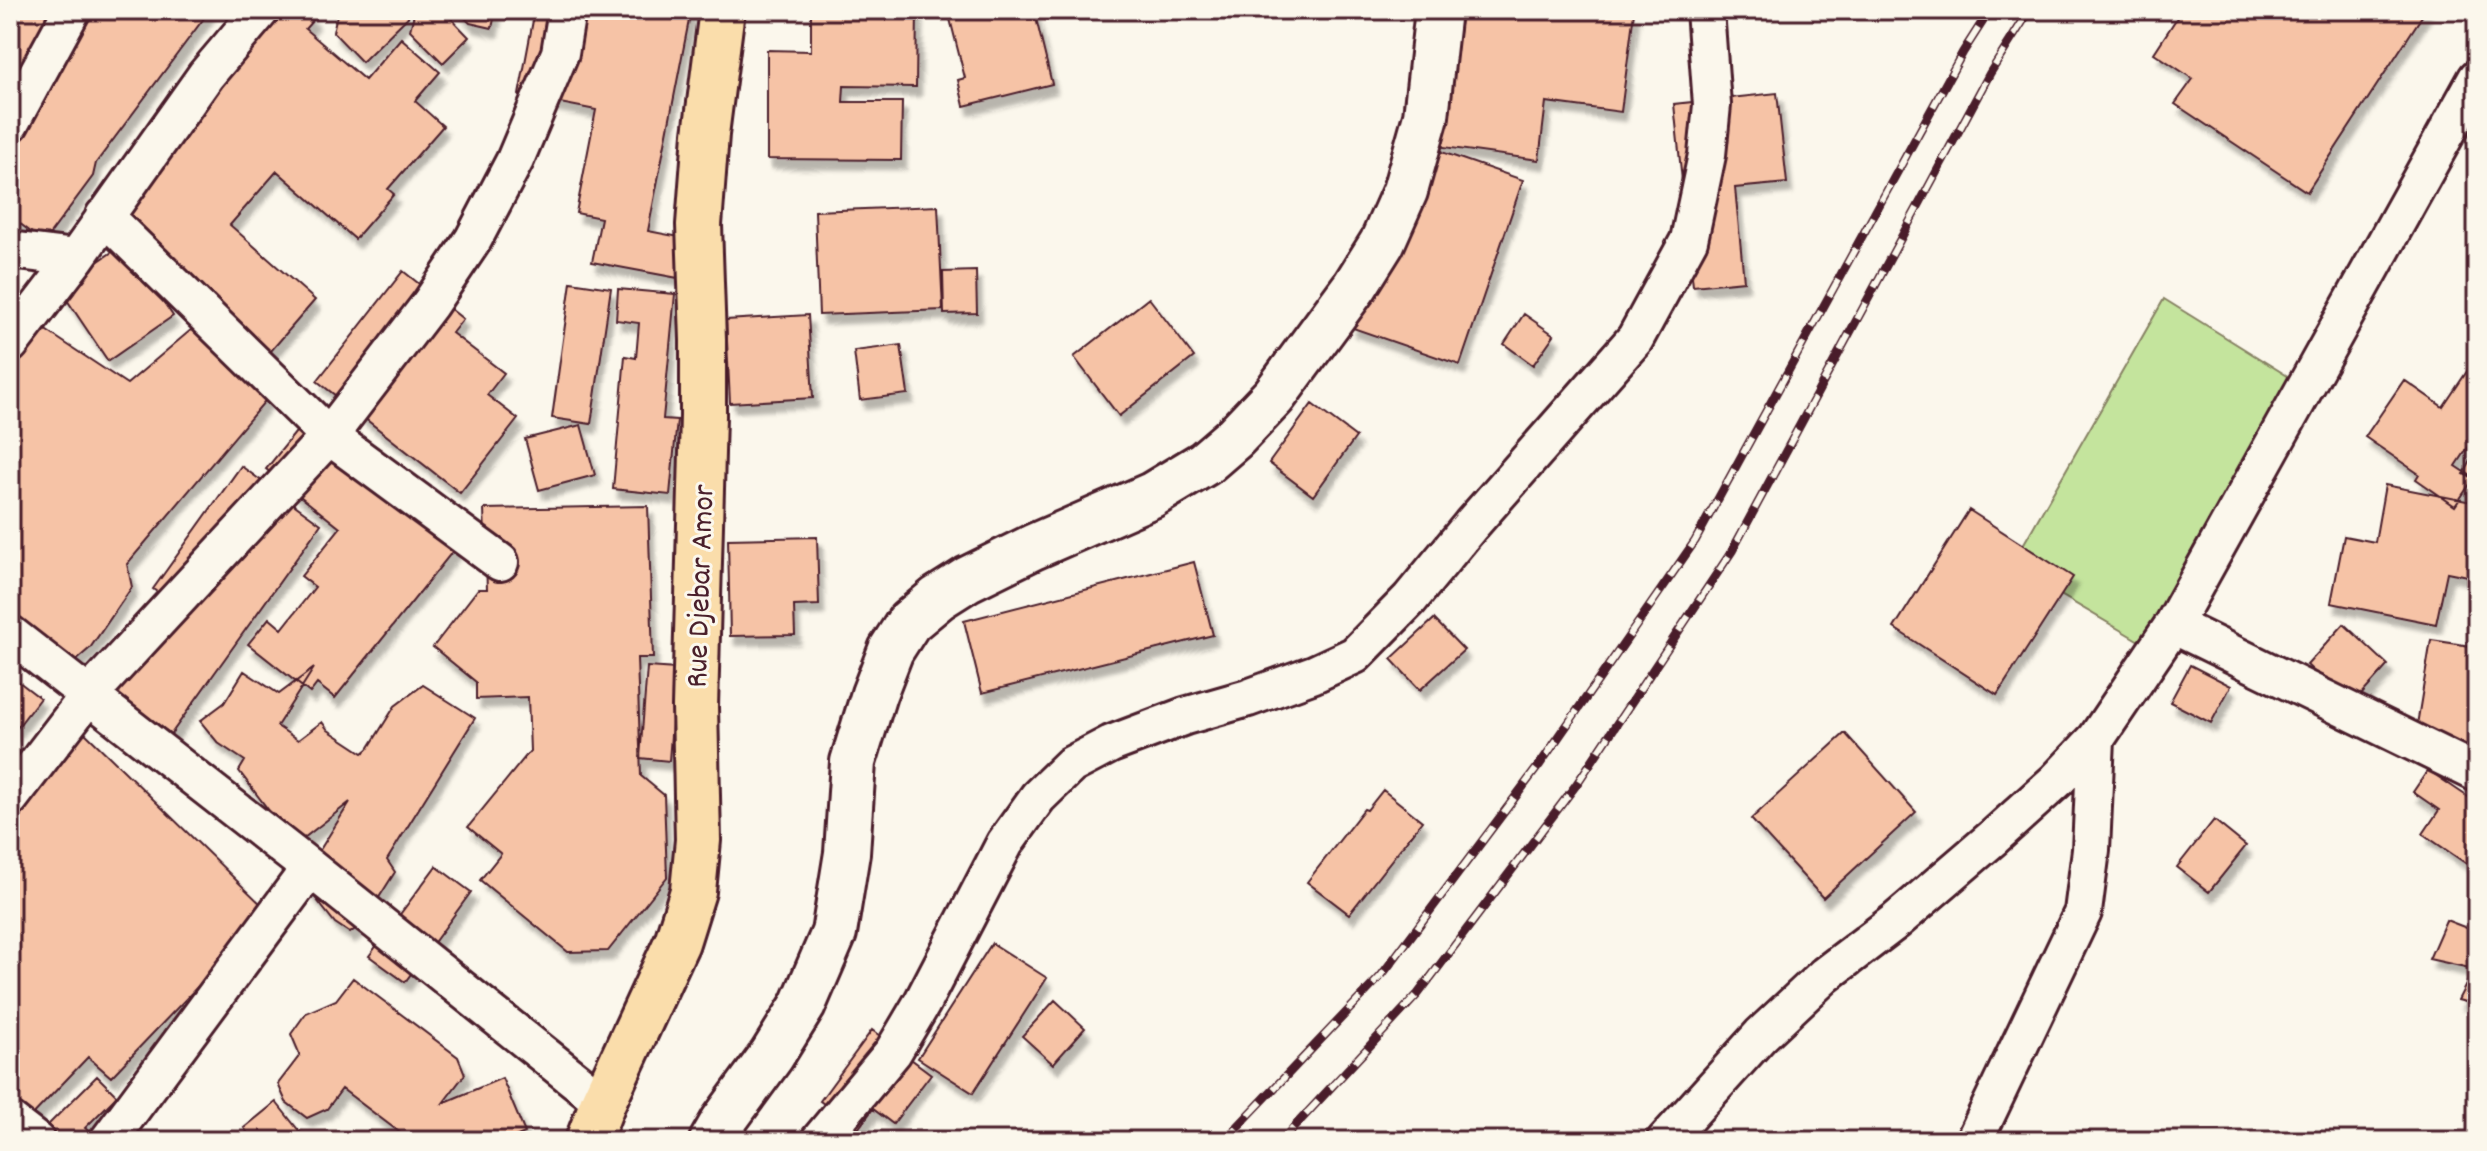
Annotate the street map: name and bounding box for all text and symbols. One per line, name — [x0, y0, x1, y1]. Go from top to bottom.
street label: Rue Djebar Amor — [676, 484, 730, 689]

